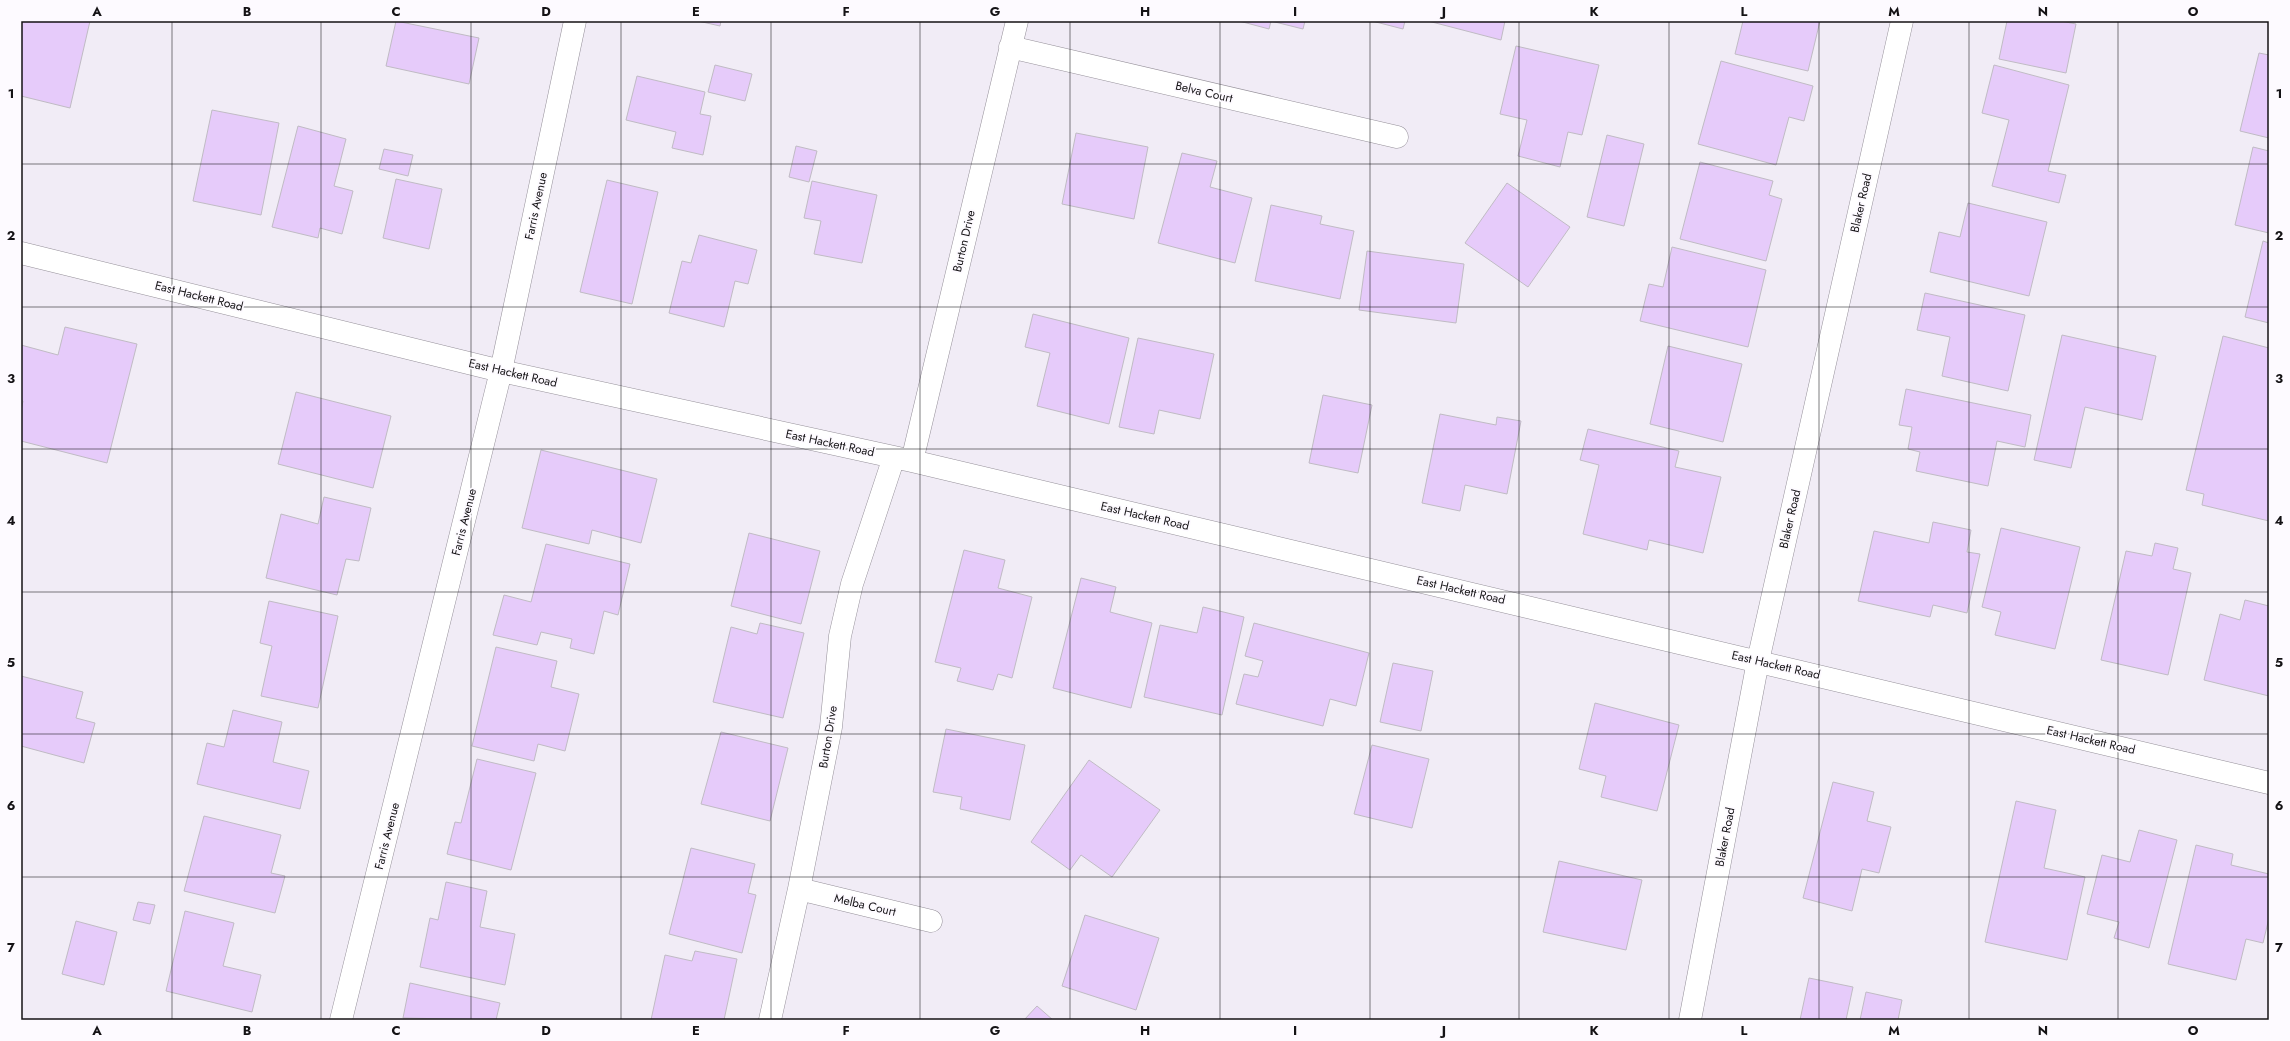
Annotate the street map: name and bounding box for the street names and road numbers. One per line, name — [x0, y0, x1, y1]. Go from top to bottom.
street label: Belva Court — [1174, 77, 1235, 107]
street label: Farris Avenue — [520, 171, 552, 241]
street label: Blaker Road — [1845, 172, 1877, 234]
street label: Burton Drive — [948, 208, 980, 274]
street label: East Hackett Road — [153, 276, 245, 316]
street label: East Hackett Road — [467, 354, 559, 392]
street label: East Hackett Road — [784, 425, 876, 461]
street label: Farris Avenue — [447, 487, 481, 557]
street label: Blaker Road — [1774, 488, 1806, 550]
street label: East Hackett Road — [1099, 497, 1191, 535]
street label: East Hackett Road — [1415, 571, 1507, 609]
street label: East Hackett Road — [1730, 646, 1822, 684]
street label: Burton Drive — [814, 704, 842, 770]
street label: East Hackett Road — [2045, 721, 2137, 759]
street label: Farris Avenue — [370, 801, 404, 871]
street label: Blaker Road — [1710, 806, 1740, 868]
street label: Melba Court — [832, 889, 898, 921]

